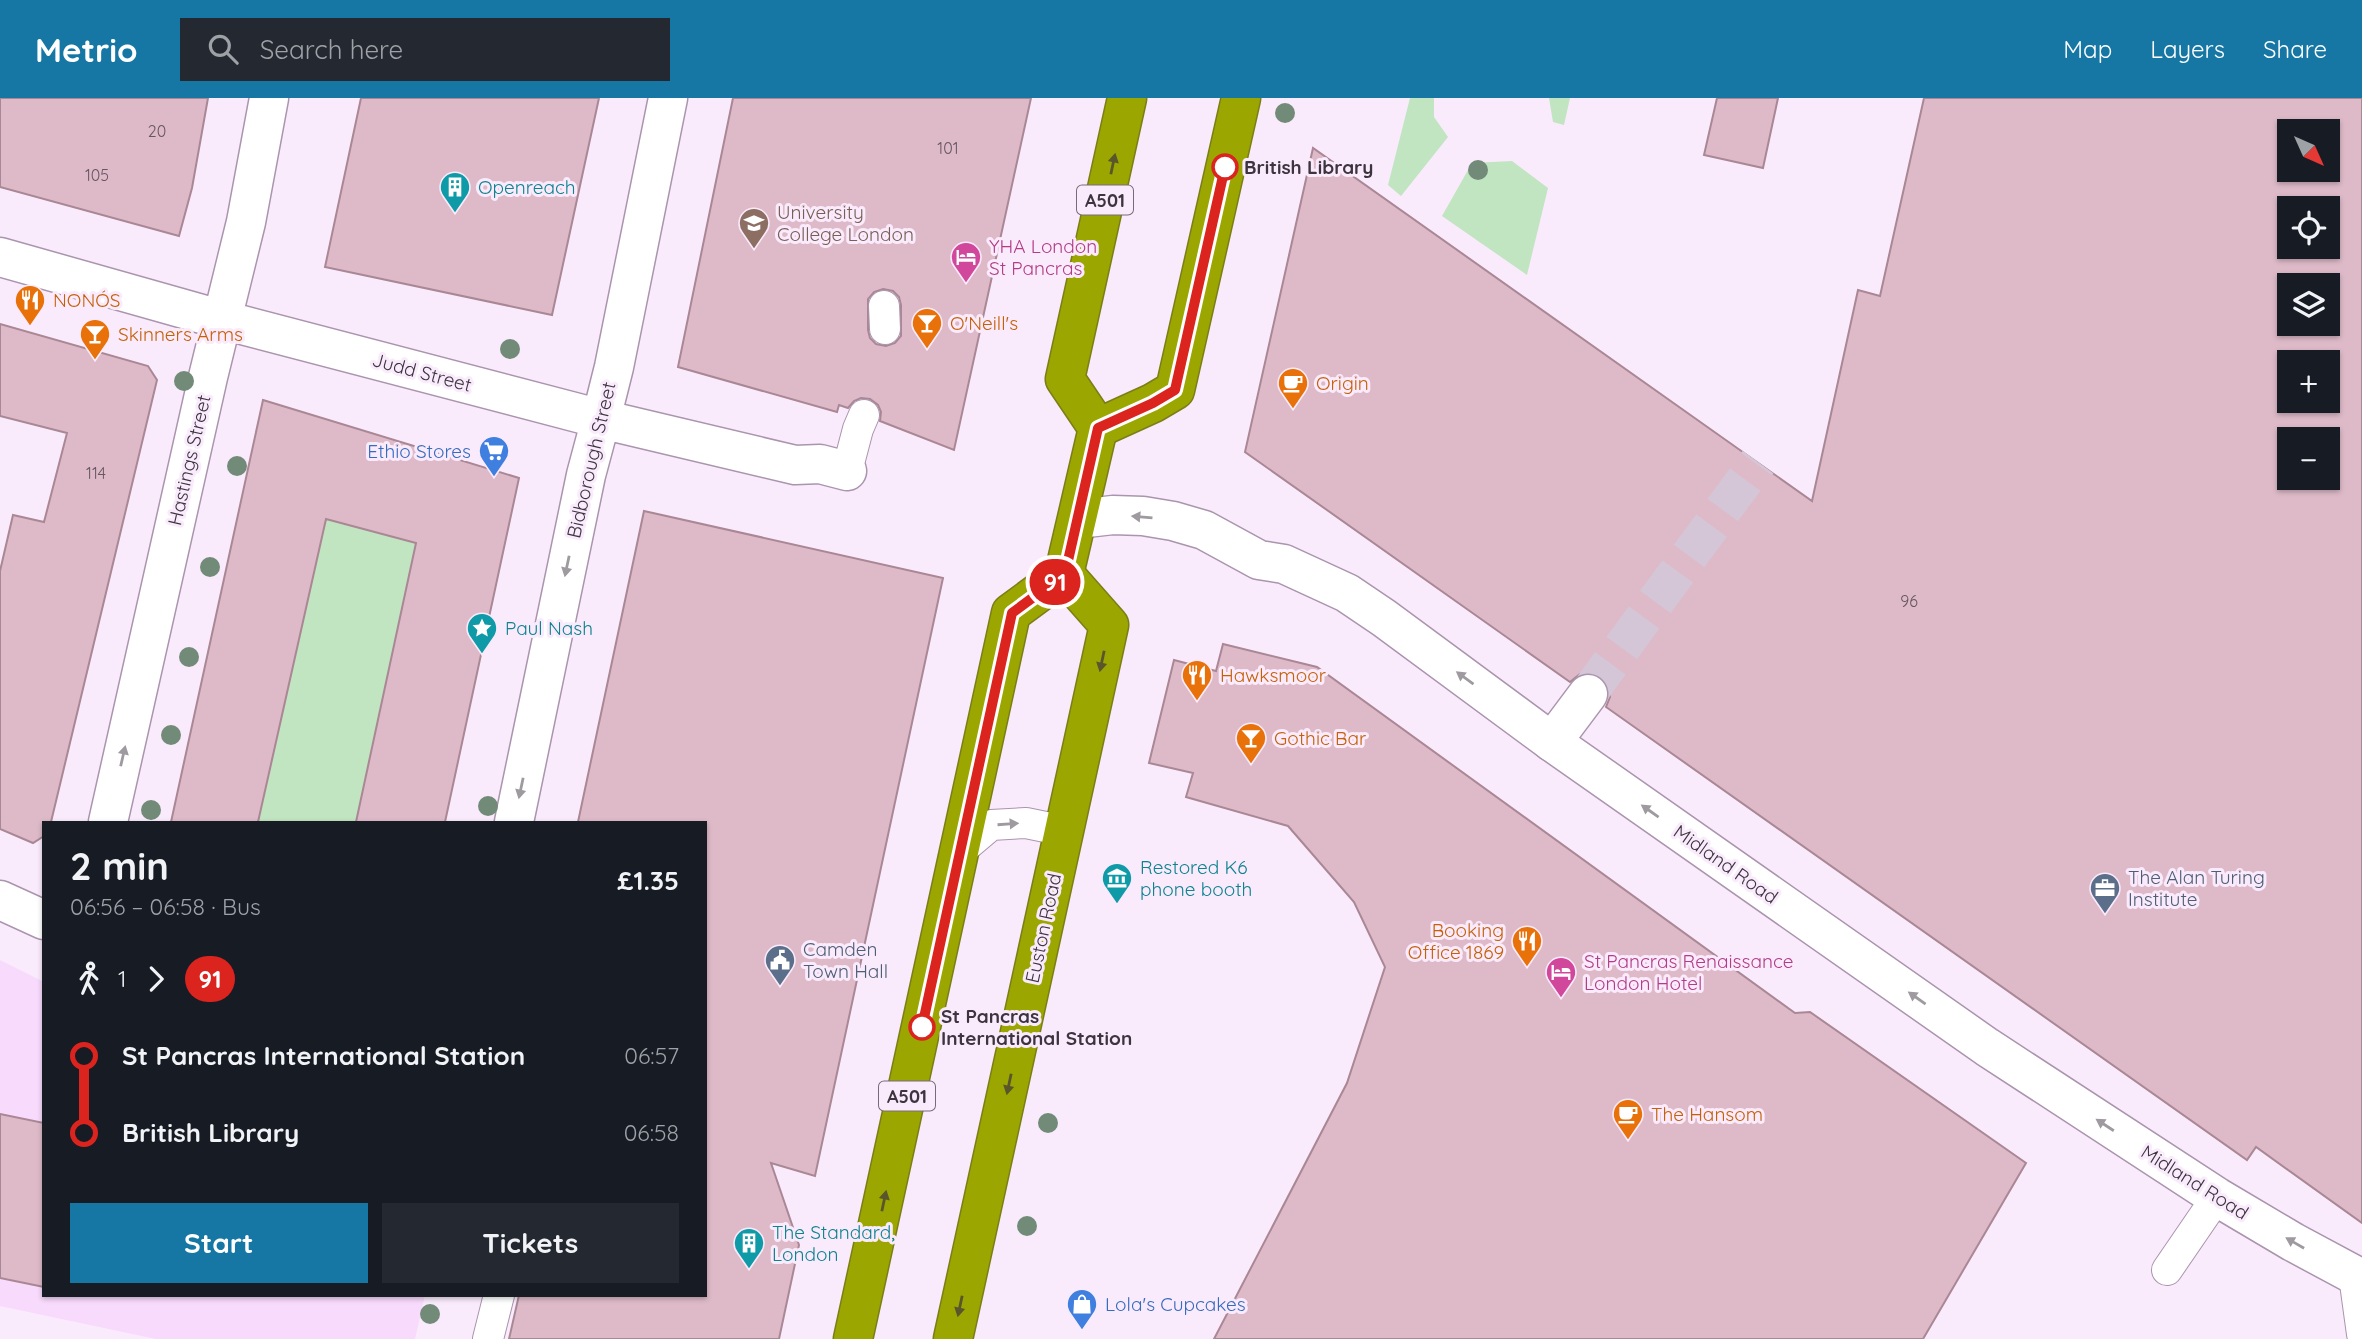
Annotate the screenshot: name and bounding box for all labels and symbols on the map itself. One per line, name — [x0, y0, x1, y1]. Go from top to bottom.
north arrow — [2277, 119, 2340, 182]
house number: 20 — [148, 121, 166, 141]
house number: 101 — [937, 138, 959, 158]
one-way arrow — [1107, 153, 1118, 175]
marker: British Library — [1212, 154, 1238, 180]
place label: British Library — [1244, 155, 1374, 179]
house number: 105 — [85, 165, 109, 185]
building icon: Openreach — [438, 170, 472, 214]
place label: Openreach — [478, 175, 576, 199]
road number: A501 — [1077, 186, 1133, 214]
place label: University College London — [777, 200, 914, 246]
school or university icon: University College London — [737, 206, 771, 250]
place label: YHA London St Pancras — [989, 234, 1097, 280]
hotel icon: YHA London St Pancras — [949, 240, 983, 284]
restaurant icon: NONÓS — [13, 283, 47, 327]
place label: NONÓS — [53, 288, 120, 312]
bar icon: O'Neill's — [910, 306, 944, 350]
place label: O'Neill's — [950, 311, 1018, 335]
bar icon: Skinners Arms — [78, 317, 112, 361]
place label: Skinners Arms — [118, 322, 243, 346]
street label: Judd Street — [370, 347, 474, 397]
cafe icon: Origin — [1276, 366, 1310, 410]
place label: Origin — [1316, 371, 1369, 395]
street label: Bidborough Street — [561, 379, 621, 541]
street label: Hastings Street — [162, 392, 216, 528]
supermarket icon: Ethio Stores — [477, 434, 511, 478]
place label: Ethio Stores — [367, 439, 471, 463]
house number: 114 — [86, 463, 106, 483]
one-way arrow — [1130, 511, 1152, 522]
one-way arrow — [562, 555, 573, 577]
line badge: 91 — [1024, 559, 1086, 605]
house number: 96 — [1900, 591, 1918, 611]
place icon: Paul Nash — [465, 611, 499, 655]
place label: Paul Nash — [505, 616, 593, 640]
one-way arrow — [1096, 650, 1107, 672]
restaurant icon: Hawksmoor — [1180, 658, 1214, 702]
place label: Hawksmoor — [1220, 663, 1327, 687]
one-way arrow — [1456, 671, 1475, 685]
bar icon: Gothic Bar — [1234, 721, 1268, 765]
place label: Gothic Bar — [1274, 726, 1367, 750]
one-way arrow — [118, 745, 129, 767]
one-way arrow — [515, 777, 526, 799]
one-way arrow — [1641, 804, 1659, 818]
one-way arrow — [997, 818, 1019, 829]
street label: Midland Road — [1669, 819, 1783, 909]
place label: Restored K6 phone booth — [1140, 855, 1252, 901]
museum icon: Restored K6 phone booth — [1100, 861, 1134, 905]
place label: The Alan Turing Institute — [2128, 865, 2265, 911]
street label: Euston Road — [1020, 871, 1066, 985]
office icon: The Alan Turing Institute — [2088, 871, 2122, 915]
place label: Booking Office 1869 — [1408, 918, 1504, 964]
restaurant icon: Booking Office 1869 — [1510, 924, 1544, 968]
place label: Camden Town Hall — [803, 937, 888, 983]
public building icon: Camden Town Hall — [763, 943, 797, 987]
place label: St Pancras Renaissance London Hotel — [1584, 949, 1794, 995]
hotel icon: St Pancras Renaissance London Hotel — [1544, 955, 1578, 999]
one-way arrow — [1908, 991, 1926, 1005]
place label: St Pancras International Station — [941, 1004, 1132, 1050]
marker: St Pancras International Station — [909, 1014, 935, 1040]
one-way arrow — [1004, 1073, 1015, 1095]
road number: A501 — [879, 1082, 935, 1111]
cafe icon: The Hansom — [1611, 1097, 1645, 1141]
place label: The Hansom — [1651, 1102, 1763, 1126]
one-way arrow — [2096, 1119, 2115, 1132]
street label: Midland Road — [2137, 1139, 2253, 1225]
one-way arrow — [878, 1190, 889, 1212]
place label: The Standard, London — [772, 1220, 895, 1266]
building icon: The Standard, London — [732, 1226, 766, 1270]
one-way arrow — [2285, 1237, 2304, 1249]
shop icon: Lola's Cupcakes — [1065, 1287, 1099, 1331]
place label: Lola's Cupcakes — [1105, 1292, 1246, 1316]
one-way arrow — [955, 1295, 966, 1317]

